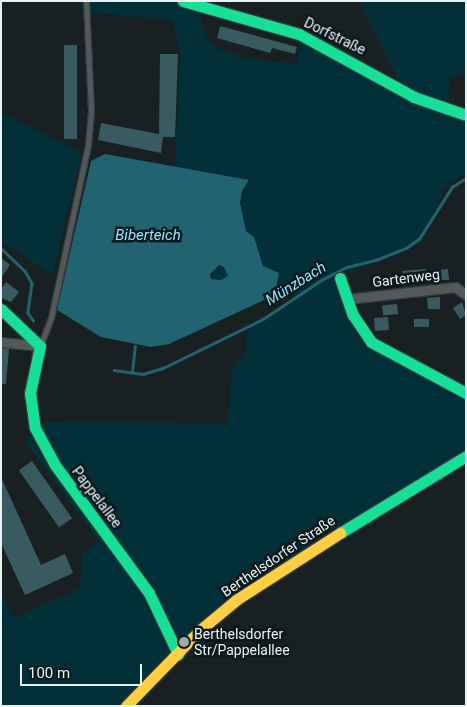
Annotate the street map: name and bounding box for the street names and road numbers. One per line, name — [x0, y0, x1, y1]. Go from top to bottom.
street label: Dorfstraße — [301, 14, 369, 58]
street label: Gartenweg — [371, 266, 441, 290]
street label: Pappelallee — [69, 463, 125, 531]
street label: Berthelsdorfer Straße — [218, 512, 338, 600]

